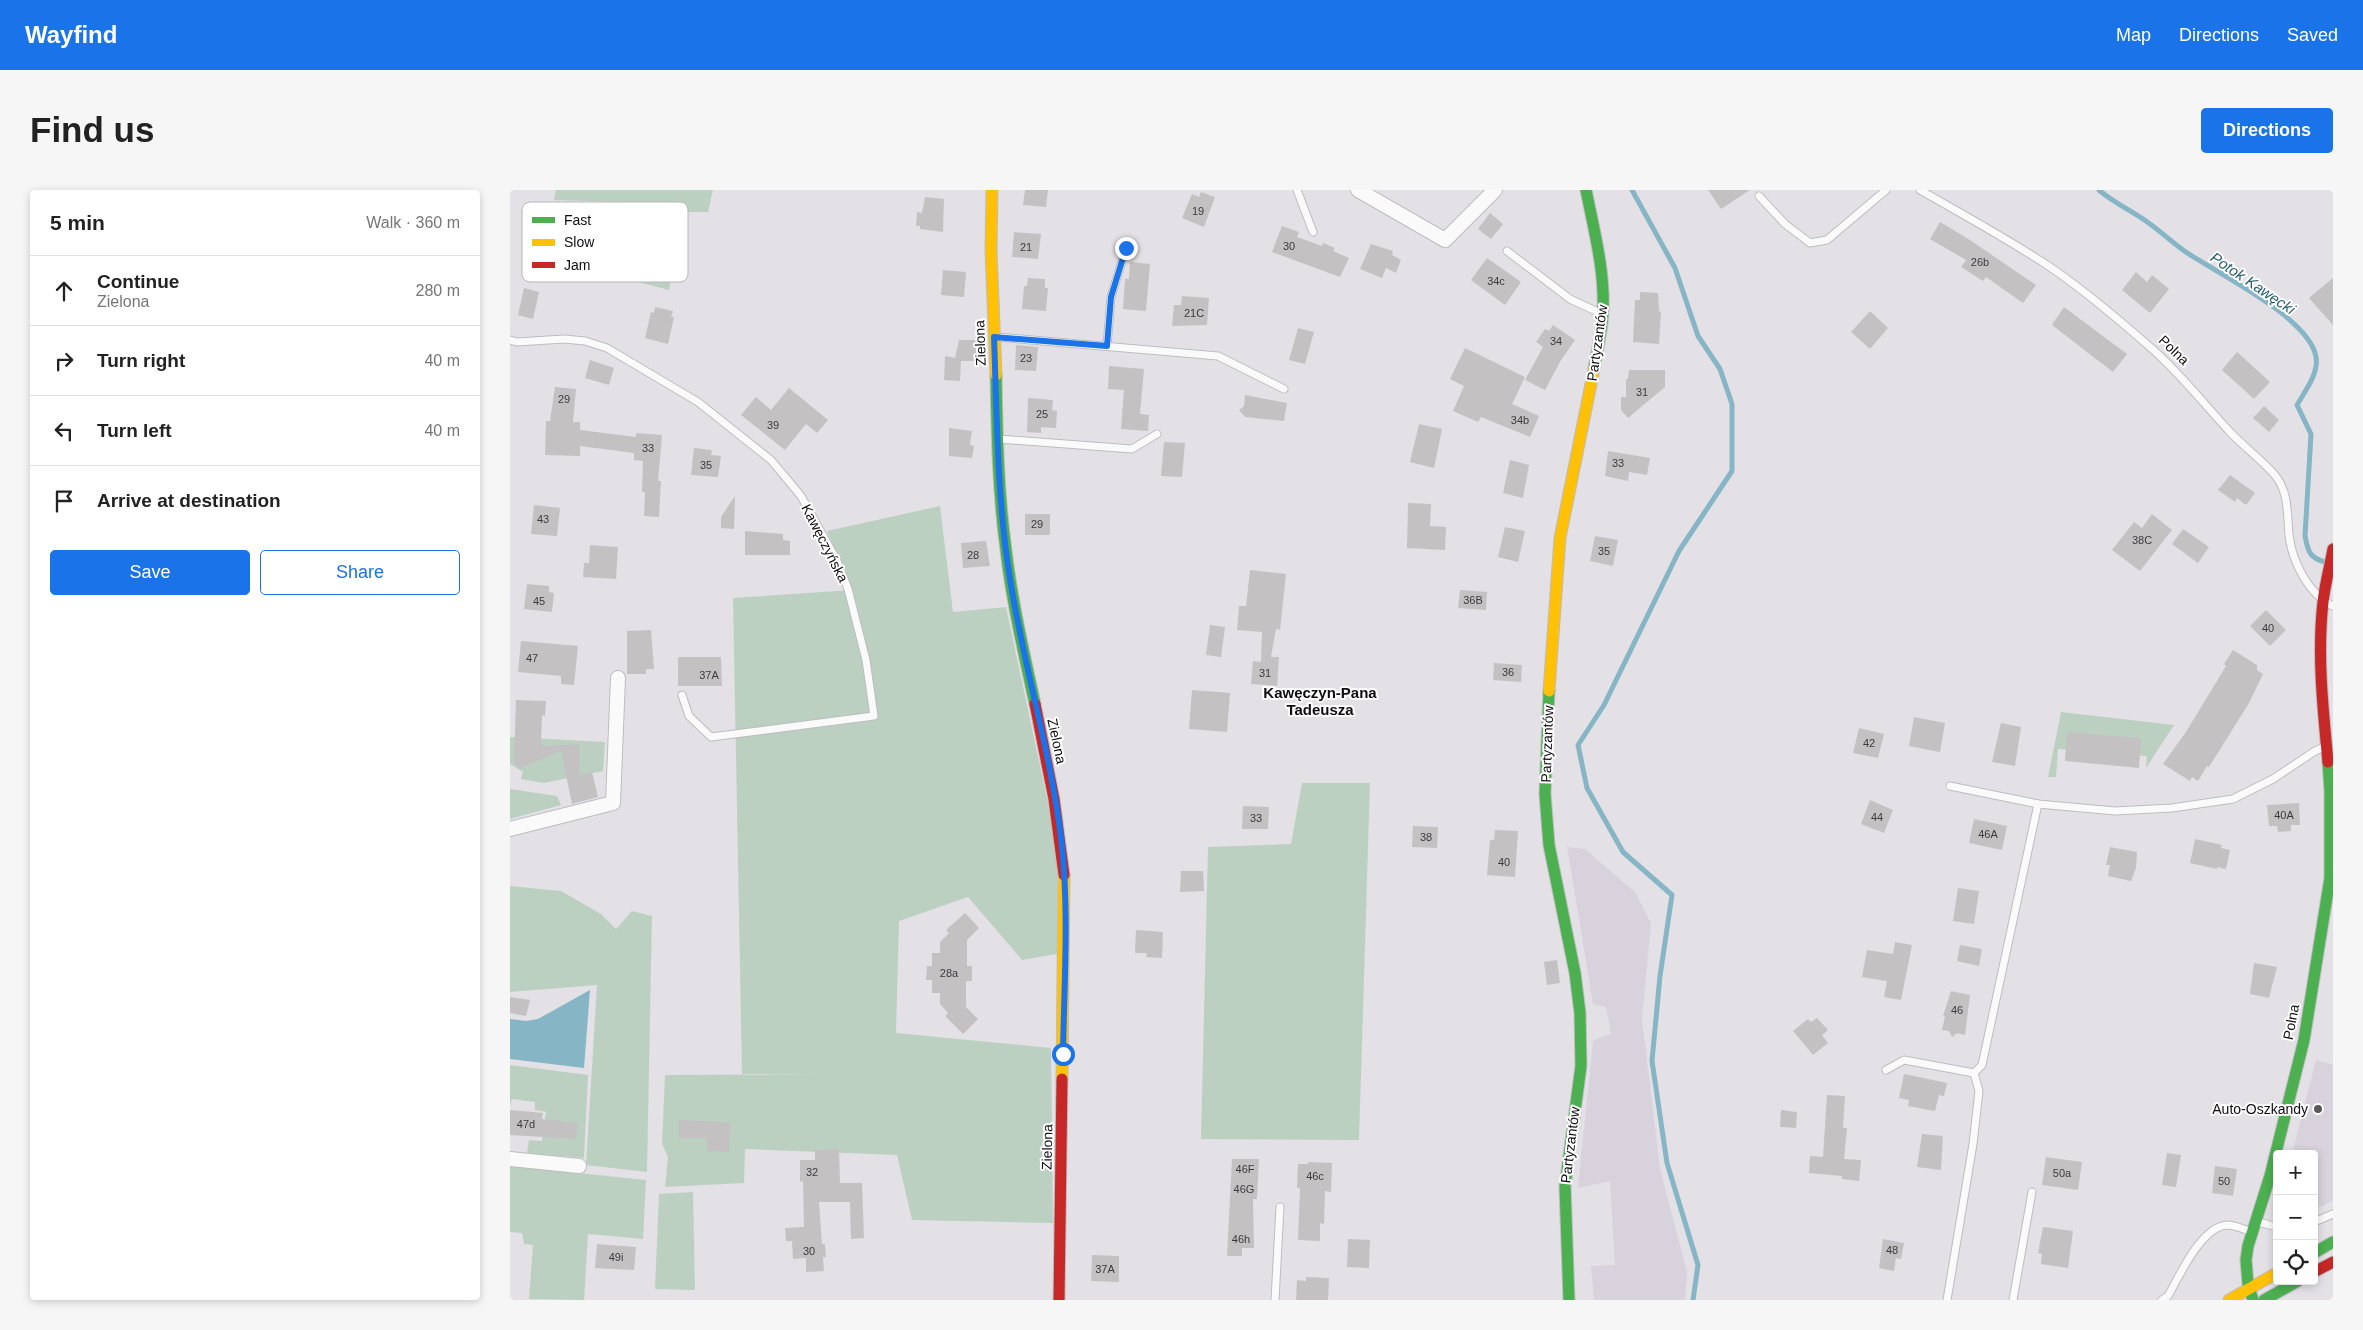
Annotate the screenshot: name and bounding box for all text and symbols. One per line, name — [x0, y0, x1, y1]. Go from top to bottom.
text: Wayfind — [25, 21, 117, 48]
text: Map — [2116, 25, 2151, 45]
text: Directions — [2179, 25, 2259, 45]
text: Saved — [2287, 25, 2338, 45]
button: Directions — [2201, 108, 2333, 153]
text: Find us — [30, 110, 154, 149]
legend — [522, 202, 688, 282]
house number: 19 — [1192, 205, 1204, 217]
text: 5 min — [50, 211, 105, 234]
text: Fast — [564, 212, 591, 228]
text: Walk · 360 m — [366, 214, 460, 231]
text: Slow — [564, 234, 595, 250]
route end — [1115, 237, 1138, 260]
house number: 30 — [1283, 240, 1295, 252]
house number: 21 — [1020, 241, 1032, 253]
water label: Potok Kawęcki — [2207, 248, 2299, 318]
house number: 26b — [1971, 256, 1989, 268]
text: Jam — [564, 257, 590, 273]
text: Continue — [97, 271, 179, 292]
house number: 34c — [1487, 275, 1505, 287]
icon: ahead — [50, 277, 78, 305]
text: 280 m — [416, 282, 460, 299]
text: Zielona — [97, 293, 149, 310]
street label: Partyzantów — [1584, 303, 1610, 382]
house number: 21C — [1184, 307, 1204, 319]
street label: Zielona — [971, 320, 989, 366]
street label: Polna — [2156, 332, 2193, 368]
house number: 34 — [1550, 335, 1562, 347]
icon: right — [50, 347, 78, 375]
text: Turn right — [97, 350, 185, 371]
text: 40 m — [424, 352, 460, 369]
house number: 23 — [1020, 352, 1032, 364]
house number: 31 — [1636, 386, 1648, 398]
house number: 29 — [558, 393, 570, 405]
house number: 25 — [1036, 408, 1048, 420]
house number: 34b — [1511, 414, 1529, 426]
icon: left — [50, 417, 78, 445]
house number: 39 — [767, 419, 779, 431]
text: Turn left — [97, 420, 172, 441]
text: 40 m — [424, 422, 460, 439]
house number: 33 — [642, 442, 654, 454]
house number: 33 — [1612, 457, 1624, 469]
house number: 35 — [700, 459, 712, 471]
icon: arrive — [50, 487, 78, 515]
text: Arrive at destination — [97, 490, 281, 511]
street label: Kawęczyńska — [798, 501, 852, 585]
house number: 43 — [537, 513, 549, 525]
house number: 29 — [1031, 518, 1043, 530]
house number: 38C — [2132, 534, 2152, 546]
house number: 35 — [1598, 545, 1610, 557]
house number: 28 — [967, 549, 979, 561]
button: Save — [50, 550, 250, 595]
button: Share — [260, 550, 460, 595]
house number: 36B — [1463, 594, 1483, 606]
house number: 45 — [533, 595, 545, 607]
house number: 40 — [2262, 622, 2274, 634]
house number: 47 — [526, 652, 538, 664]
house number: 36 — [1502, 666, 1514, 678]
house number: 31 — [1259, 667, 1271, 679]
house number: 37A — [699, 669, 719, 681]
district label: Kawęczyn-Pana Tadeusza — [1263, 684, 1377, 718]
street label: Partyzantów — [1538, 704, 1556, 783]
street label: Zielona — [1044, 717, 1070, 765]
house number: 42 — [1863, 737, 1875, 749]
house number: 40A — [2274, 809, 2294, 821]
house number: 44 — [1871, 811, 1883, 823]
house number: 33 — [1250, 812, 1262, 824]
house number: 46A — [1978, 828, 1998, 840]
house number: 38 — [1420, 831, 1432, 843]
house number: 40 — [1498, 856, 1510, 868]
house number: 28a — [940, 967, 959, 979]
street label: Polna — [2280, 1003, 2302, 1041]
house number: 46 — [1951, 1004, 1963, 1016]
route start — [1052, 1043, 1075, 1066]
place label: Auto-Oszkandy — [2212, 1101, 2308, 1117]
marker: Auto-Oszkandy — [2312, 1103, 2324, 1115]
street label: Partyzantów — [1557, 1105, 1583, 1184]
house number: 47d — [517, 1118, 535, 1130]
street label: Zielona — [1039, 1124, 1055, 1170]
map controls — [2273, 1150, 2318, 1285]
button: + — [2273, 1150, 2318, 1195]
house number: 46F — [1236, 1163, 1255, 1175]
house number: 32 — [806, 1166, 818, 1178]
house number: 50a — [2053, 1167, 2072, 1179]
house number: 46c — [1306, 1170, 1324, 1182]
house number: 50 — [2218, 1175, 2230, 1187]
house number: 46G — [1234, 1183, 1254, 1195]
button: − — [2273, 1195, 2318, 1240]
house number: 46h — [1232, 1233, 1250, 1245]
button: locate — [2273, 1240, 2318, 1285]
house number: 48 — [1886, 1244, 1898, 1256]
house number: 30 — [803, 1245, 815, 1257]
house number: 49i — [609, 1251, 623, 1263]
house number: 37A — [1095, 1263, 1115, 1275]

